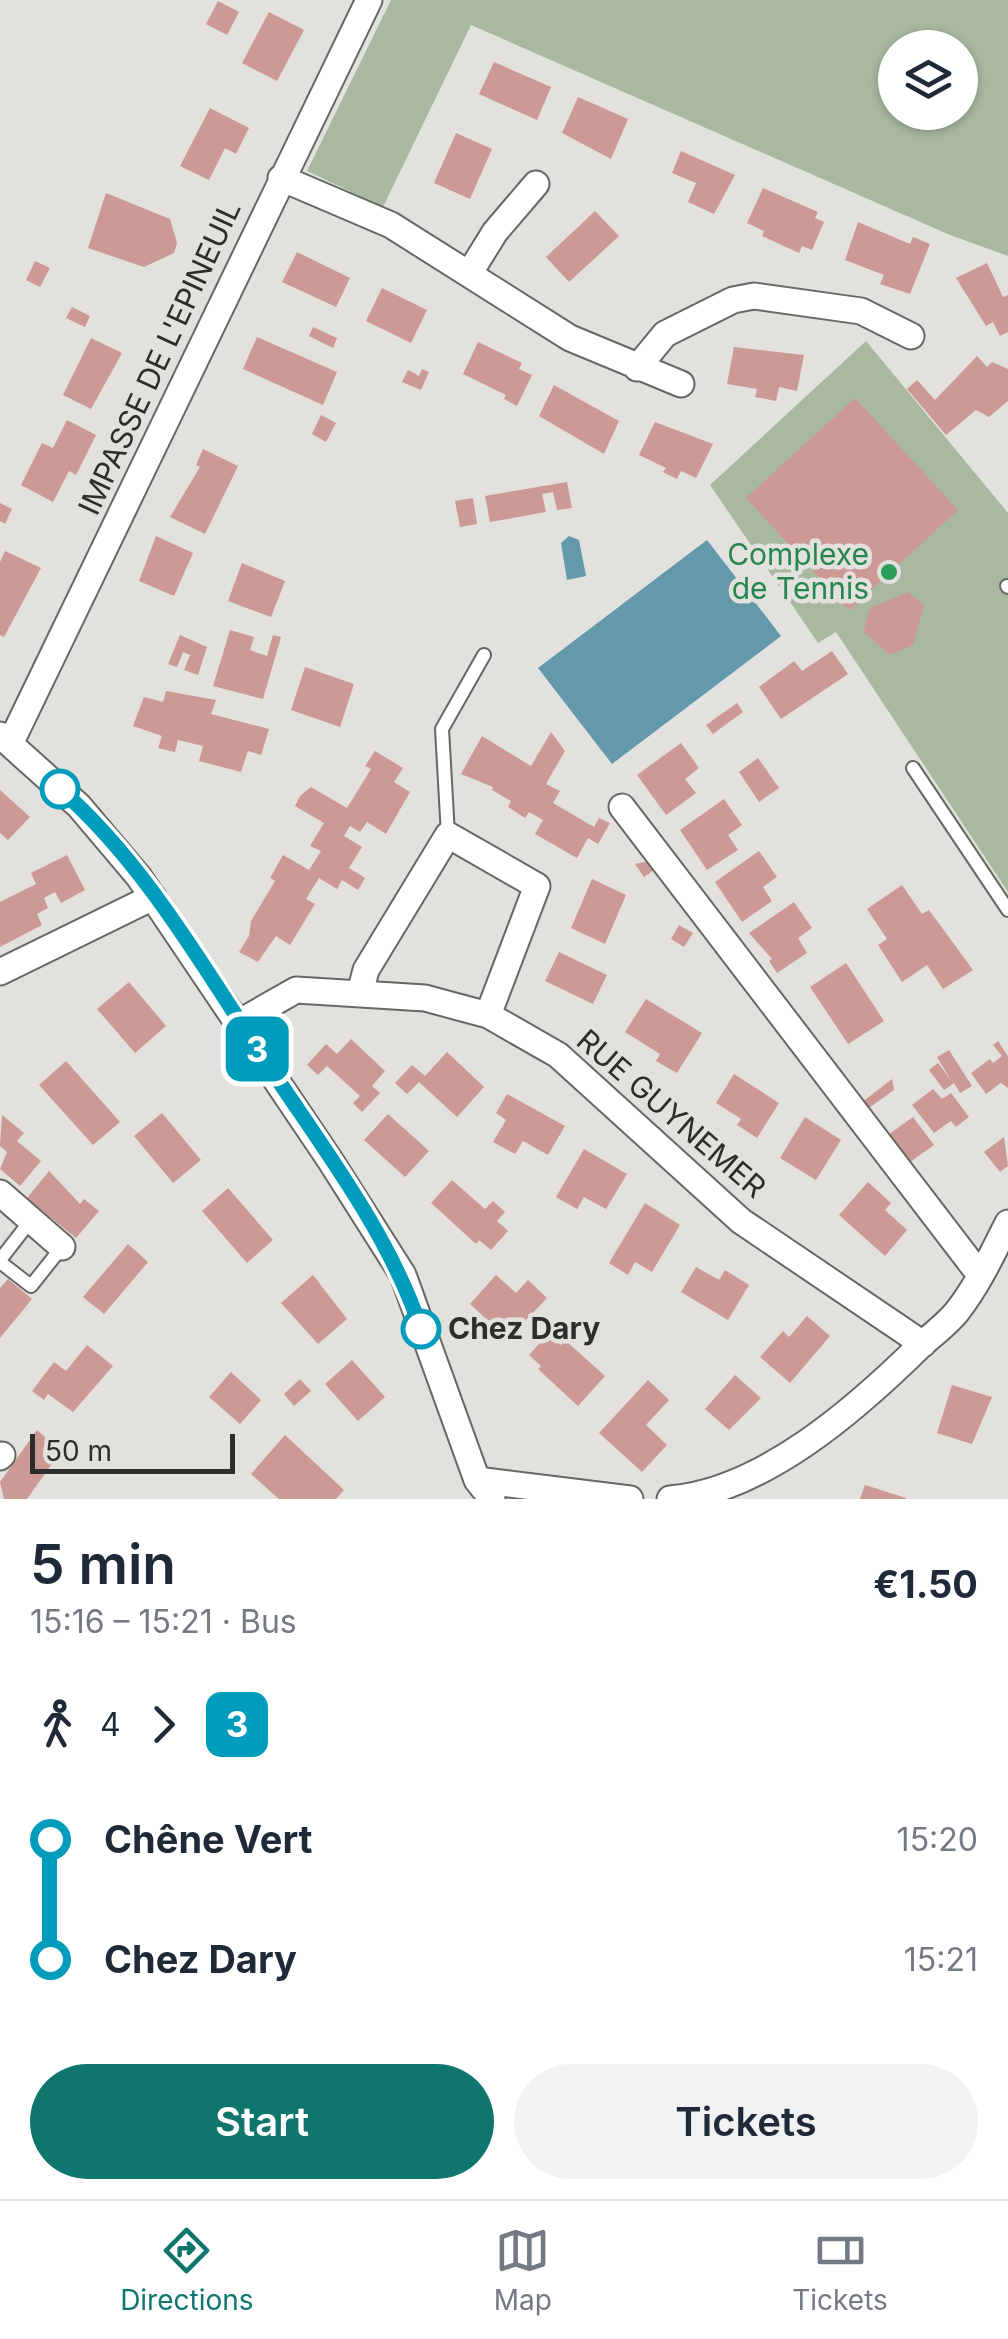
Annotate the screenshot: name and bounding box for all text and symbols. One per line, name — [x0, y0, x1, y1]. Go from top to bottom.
map controls — [878, 30, 978, 130]
button: layers — [878, 30, 978, 130]
street label: IMPASSE DE L'EPINEUIL — [70, 195, 248, 520]
place label: Complexe de Tennis — [727, 536, 869, 606]
marker: Complexe de Tennis — [878, 561, 900, 583]
unlabelled marker — [41, 770, 79, 808]
line badge: 3 — [224, 1016, 290, 1082]
street label: RUE GUYNEMER — [570, 1022, 773, 1205]
text: 3 — [246, 1028, 268, 1070]
marker: Chez Dary — [402, 1310, 440, 1348]
place label: Chez Dary — [448, 1310, 600, 1346]
scale bar — [30, 1429, 235, 1474]
text: 50 m — [45, 1434, 112, 1468]
text: 5 min — [30, 1531, 176, 1597]
text: €1.50 — [873, 1561, 978, 1607]
text: 15:16 – 15:21 · Bus — [30, 1602, 297, 1641]
icon: walk — [30, 1697, 85, 1752]
icon: forward — [136, 1697, 191, 1752]
text: 3 — [226, 1703, 248, 1745]
text: 4 — [100, 1705, 121, 1744]
text: Chêne Vert — [104, 1816, 313, 1862]
text: 15:20 — [897, 1820, 978, 1859]
text: Chez Dary — [104, 1936, 297, 1982]
text: 15:21 — [904, 1940, 978, 1979]
button: Start — [30, 2064, 494, 2179]
button: Tickets — [514, 2064, 978, 2179]
tab: Directions — [120, 2223, 254, 2317]
tab: Map — [494, 2223, 552, 2317]
tab: Tickets — [792, 2223, 888, 2317]

